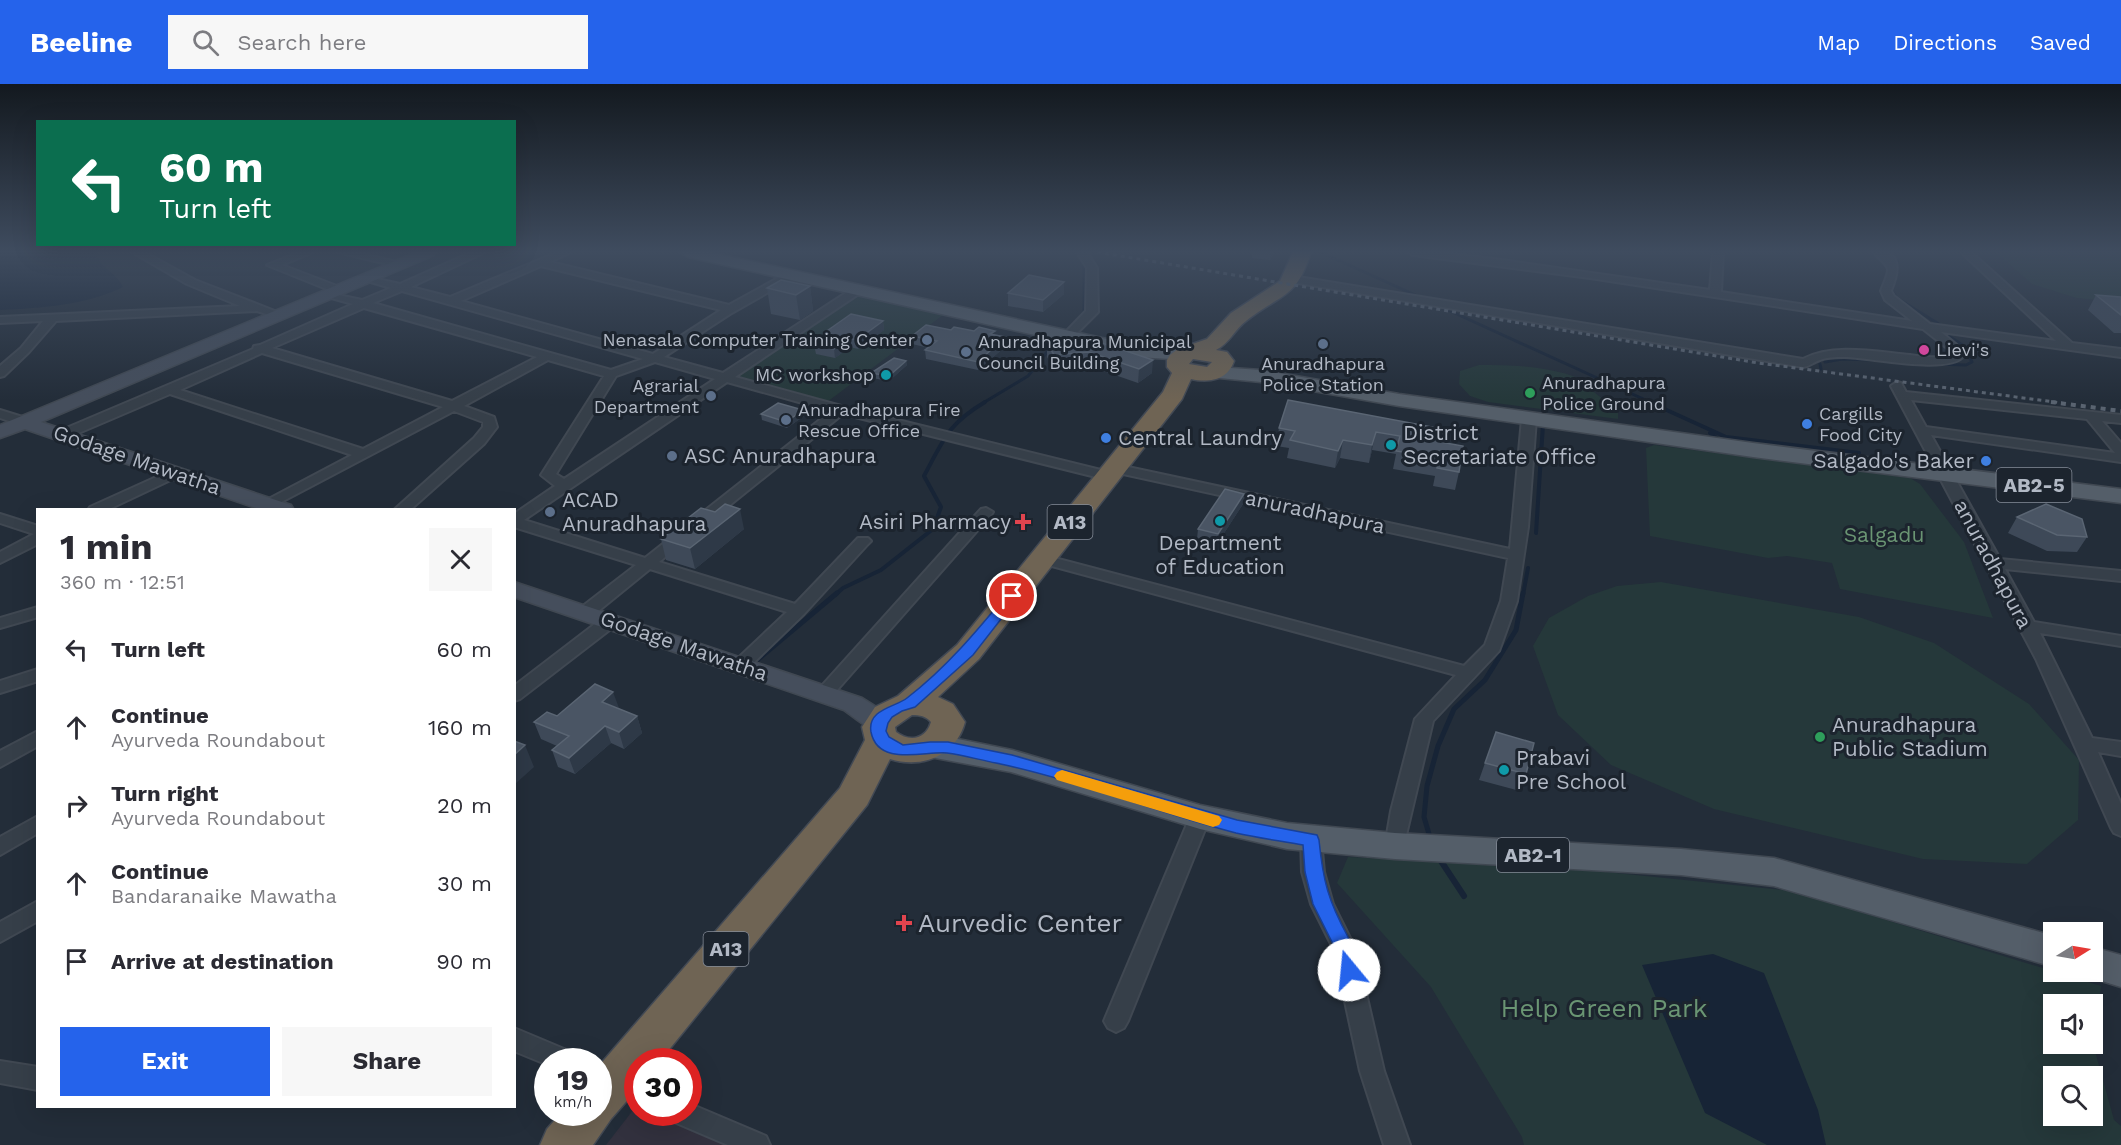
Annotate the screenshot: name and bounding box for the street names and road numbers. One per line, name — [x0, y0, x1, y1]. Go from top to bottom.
street label: Godage Mawatha — [50, 419, 224, 500]
road number: AB2-5 — [1996, 468, 2072, 502]
street label: anuradhapura — [1243, 484, 1387, 539]
street label: anuradhapura — [1949, 495, 2038, 633]
road number: A13 — [1048, 505, 1092, 539]
street label: Godage Mawatha — [597, 605, 771, 686]
road number: AB2-1 — [1497, 838, 1569, 872]
road number: A13 — [704, 932, 748, 966]

